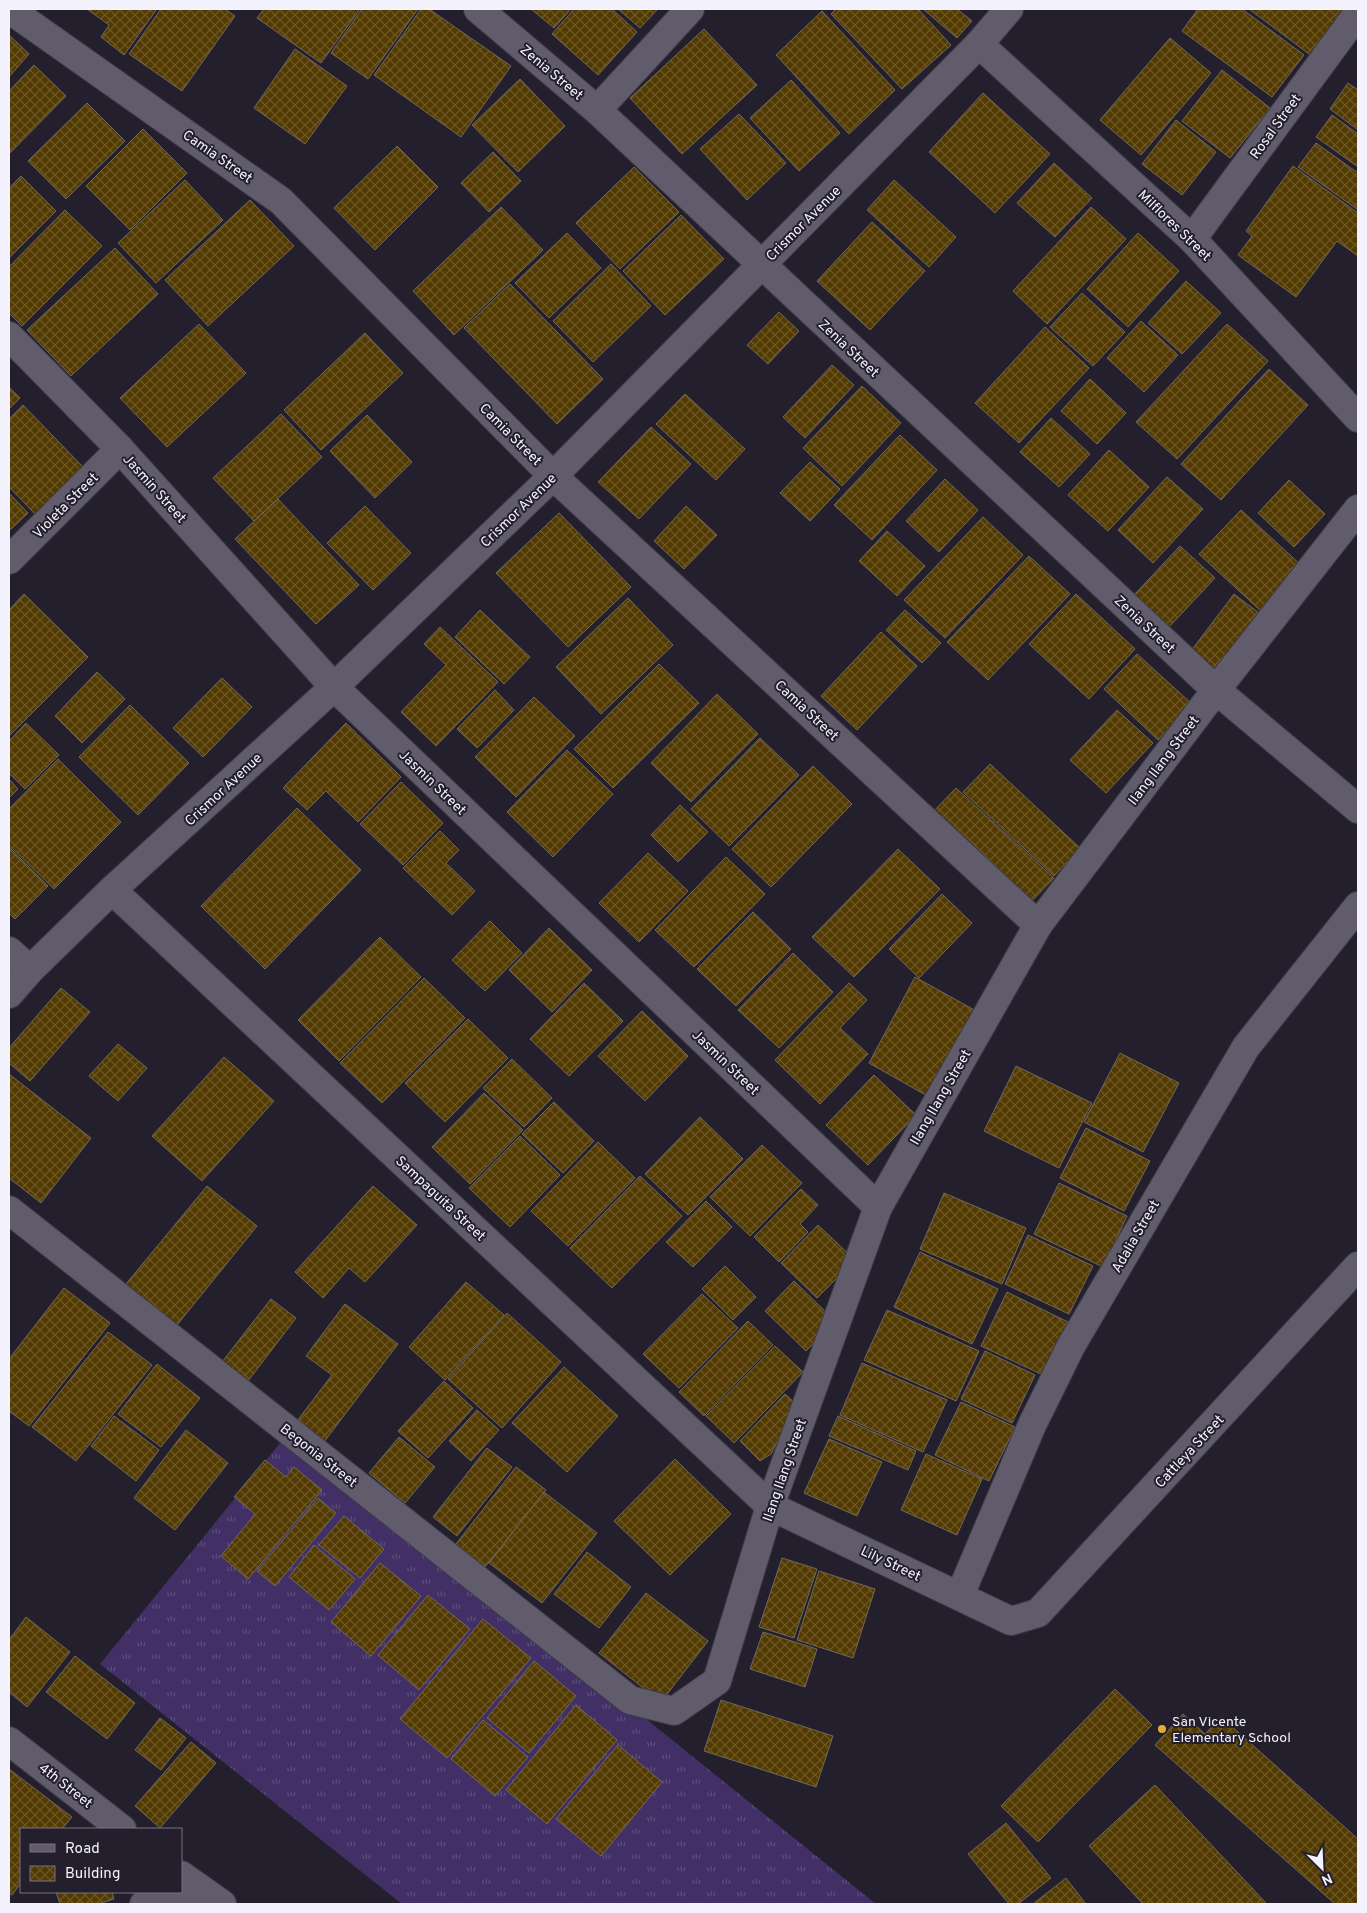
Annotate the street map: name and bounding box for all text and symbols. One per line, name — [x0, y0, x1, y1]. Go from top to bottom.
street label: Zenia Street — [516, 42, 586, 104]
street label: Rosal Street — [1247, 91, 1305, 163]
street label: Camia Street — [179, 127, 255, 187]
street label: Crismor Avenue — [763, 183, 845, 265]
street label: Milflores Street — [1134, 187, 1214, 265]
street label: Zenia Street — [814, 317, 882, 382]
street label: Camia Street — [475, 400, 545, 470]
street label: Jasmin Street — [119, 451, 189, 527]
street label: Violeta Street — [30, 470, 102, 542]
street label: Crismor Avenue — [477, 470, 561, 552]
street label: Zenia Street — [1110, 593, 1178, 658]
street label: Camia Street — [770, 677, 841, 745]
street label: Ilang Ilang Street — [1125, 713, 1203, 809]
street label: Jasmin Street — [395, 747, 469, 819]
street label: Crismor Avenue — [182, 750, 266, 830]
street label: Jasmin Street — [688, 1027, 762, 1099]
street label: Ilang Ilang Street — [907, 1047, 976, 1149]
street label: Sampaguita Street — [391, 1153, 489, 1245]
street label: Adalia Street — [1109, 1197, 1164, 1276]
street label: Cattleya Street — [1152, 1412, 1228, 1492]
street label: Ilang Ilang Street — [760, 1417, 811, 1524]
street label: Begonia Street — [276, 1421, 360, 1492]
street label: Lily Street — [858, 1543, 923, 1586]
place label: San Vicente Elementary School — [1172, 1714, 1291, 1747]
marker: San Vicente Elementary School — [1156, 1723, 1168, 1735]
street label: 4th Street — [35, 1760, 95, 1812]
legend — [20, 1828, 182, 1893]
text: Road — [65, 1840, 100, 1859]
north arrow — [1297, 1843, 1347, 1893]
text: Building — [65, 1865, 120, 1884]
text: N — [1319, 1869, 1335, 1888]

